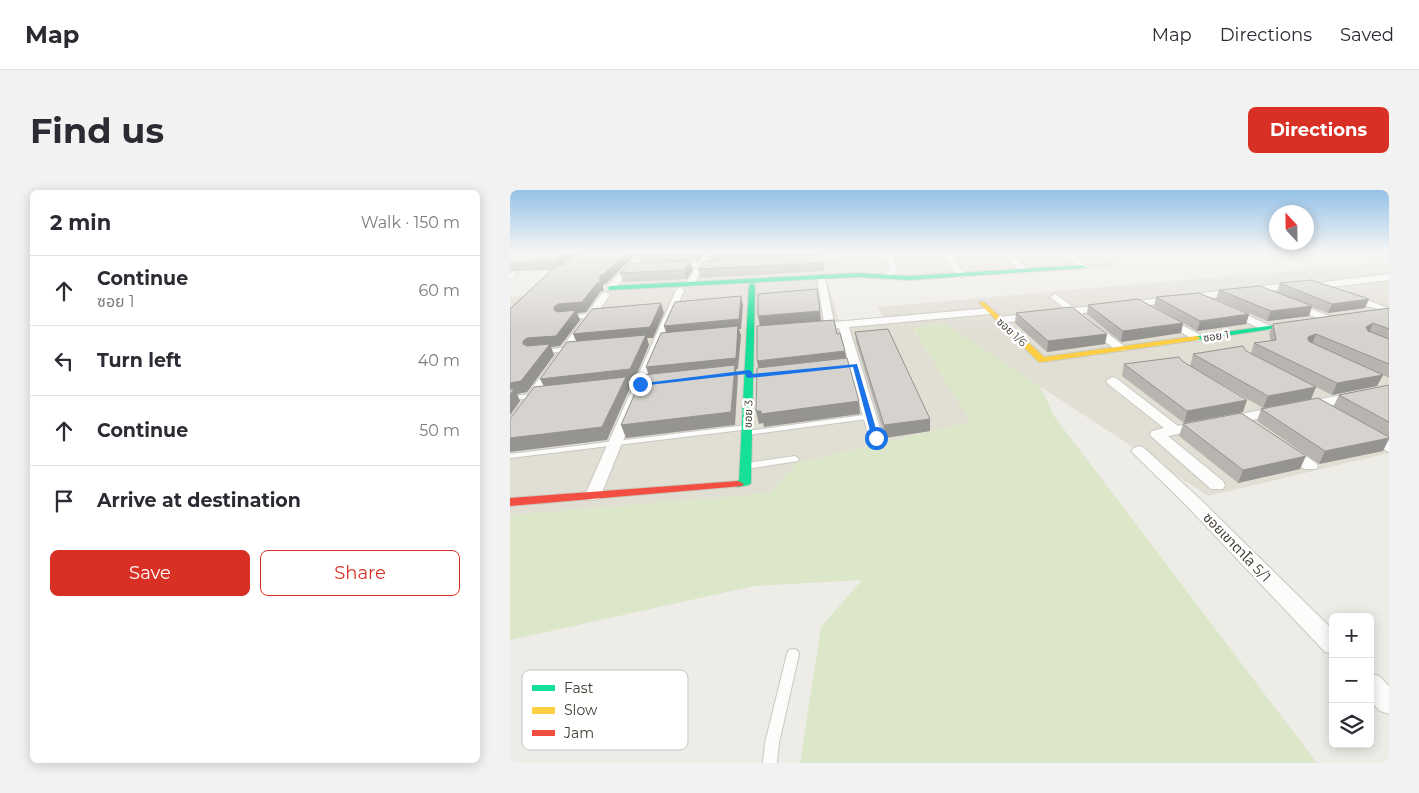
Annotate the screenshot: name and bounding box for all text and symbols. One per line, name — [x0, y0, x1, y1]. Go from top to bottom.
text: Map — [25, 20, 79, 49]
text: Map — [1152, 24, 1192, 46]
text: Directions — [1220, 24, 1312, 46]
text: Saved — [1340, 24, 1394, 46]
button: Directions — [1248, 107, 1389, 153]
text: Find us — [30, 109, 164, 152]
north arrow — [1269, 205, 1314, 250]
text: 2 min — [50, 210, 111, 235]
text: Walk · 150 m — [361, 213, 460, 232]
text: Continue — [97, 267, 188, 290]
icon: ahead — [50, 277, 78, 305]
text: 60 m — [418, 281, 460, 300]
text: ซอย 1 — [97, 292, 135, 311]
street label: ซอย 1/6 — [994, 315, 1030, 350]
street label: ซอย 1 — [1202, 327, 1230, 345]
icon: left — [50, 347, 78, 375]
text: Turn left — [97, 349, 182, 372]
text: 40 m — [418, 351, 460, 370]
route end — [629, 373, 652, 396]
street label: ซอย 3 — [741, 400, 755, 428]
icon: ahead — [50, 417, 78, 445]
text: Continue — [97, 419, 188, 442]
text: 50 m — [419, 421, 460, 440]
route start — [865, 427, 888, 450]
icon: arrive — [50, 487, 78, 515]
text: Arrive at destination — [97, 489, 301, 512]
street label: ซอยเขาตาโล 5/1 — [1199, 508, 1275, 586]
button: Save — [50, 550, 250, 596]
button: Share — [260, 550, 460, 596]
map controls — [1329, 613, 1374, 748]
button: + — [1329, 613, 1374, 658]
button: − — [1329, 658, 1374, 703]
legend — [522, 670, 688, 750]
text: Fast — [564, 679, 594, 697]
text: Slow — [564, 701, 598, 719]
button: layers — [1329, 703, 1374, 748]
text: Jam — [563, 724, 594, 742]

